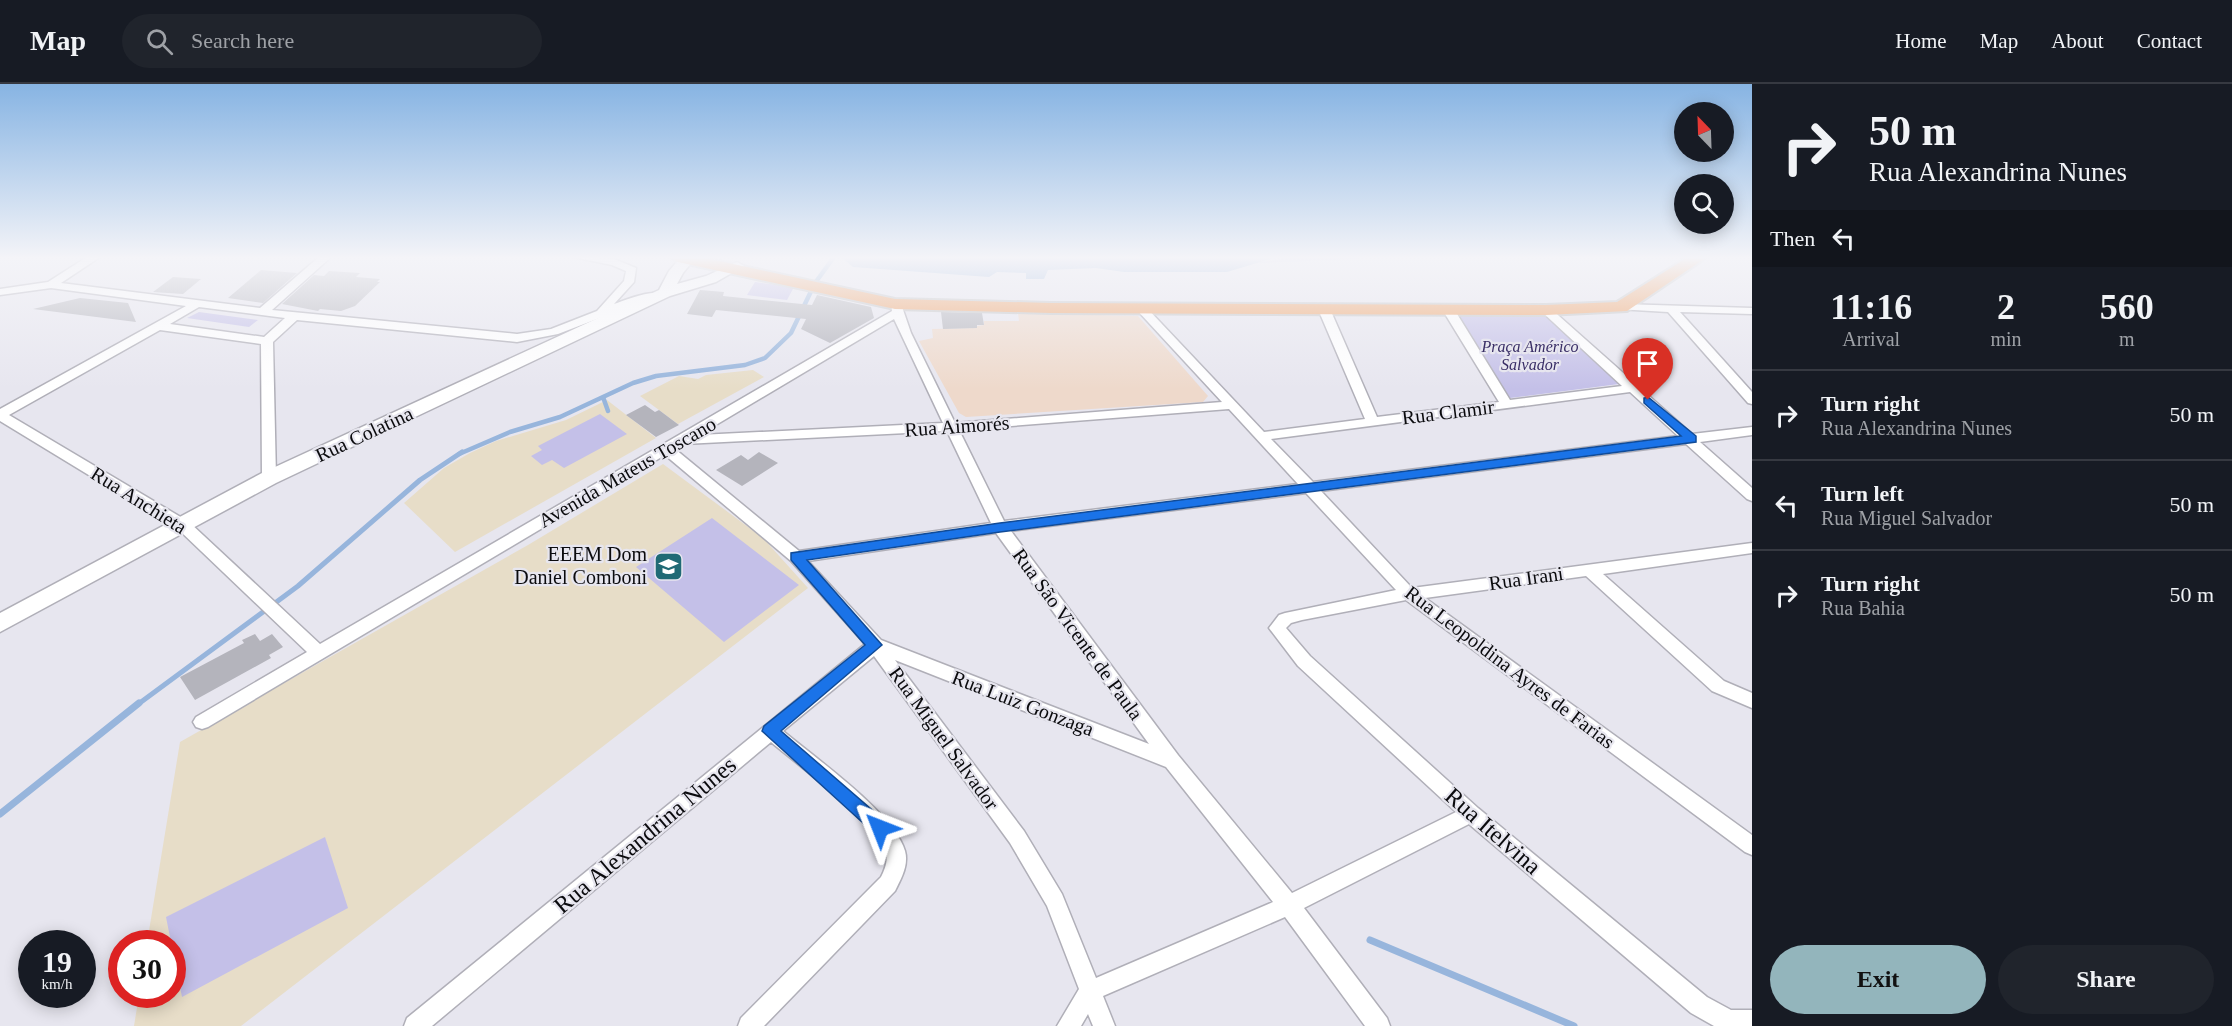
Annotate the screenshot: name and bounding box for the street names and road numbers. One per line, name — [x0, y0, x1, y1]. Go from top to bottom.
street label: Rua Clamir — [1401, 395, 1496, 429]
street label: Rua Colatina — [312, 402, 416, 466]
street label: Rua Aimorés — [904, 411, 1010, 441]
street label: Avenida Mateus Toscano — [534, 412, 720, 532]
street label: Rua Anchieta — [87, 462, 191, 538]
street label: Rua São Vicente de Paula — [1009, 544, 1148, 724]
street label: Rua Irani — [1487, 562, 1565, 594]
street label: Rua Leopoldina Ayres de Farias — [1401, 581, 1619, 754]
street label: Rua Miguel Salvador — [884, 662, 1003, 815]
street label: Rua Luiz Gonzaga — [949, 666, 1097, 741]
street label: Rua Alexandrina Nunes — [549, 751, 741, 919]
street label: Rua Itelvina — [1440, 782, 1546, 880]

